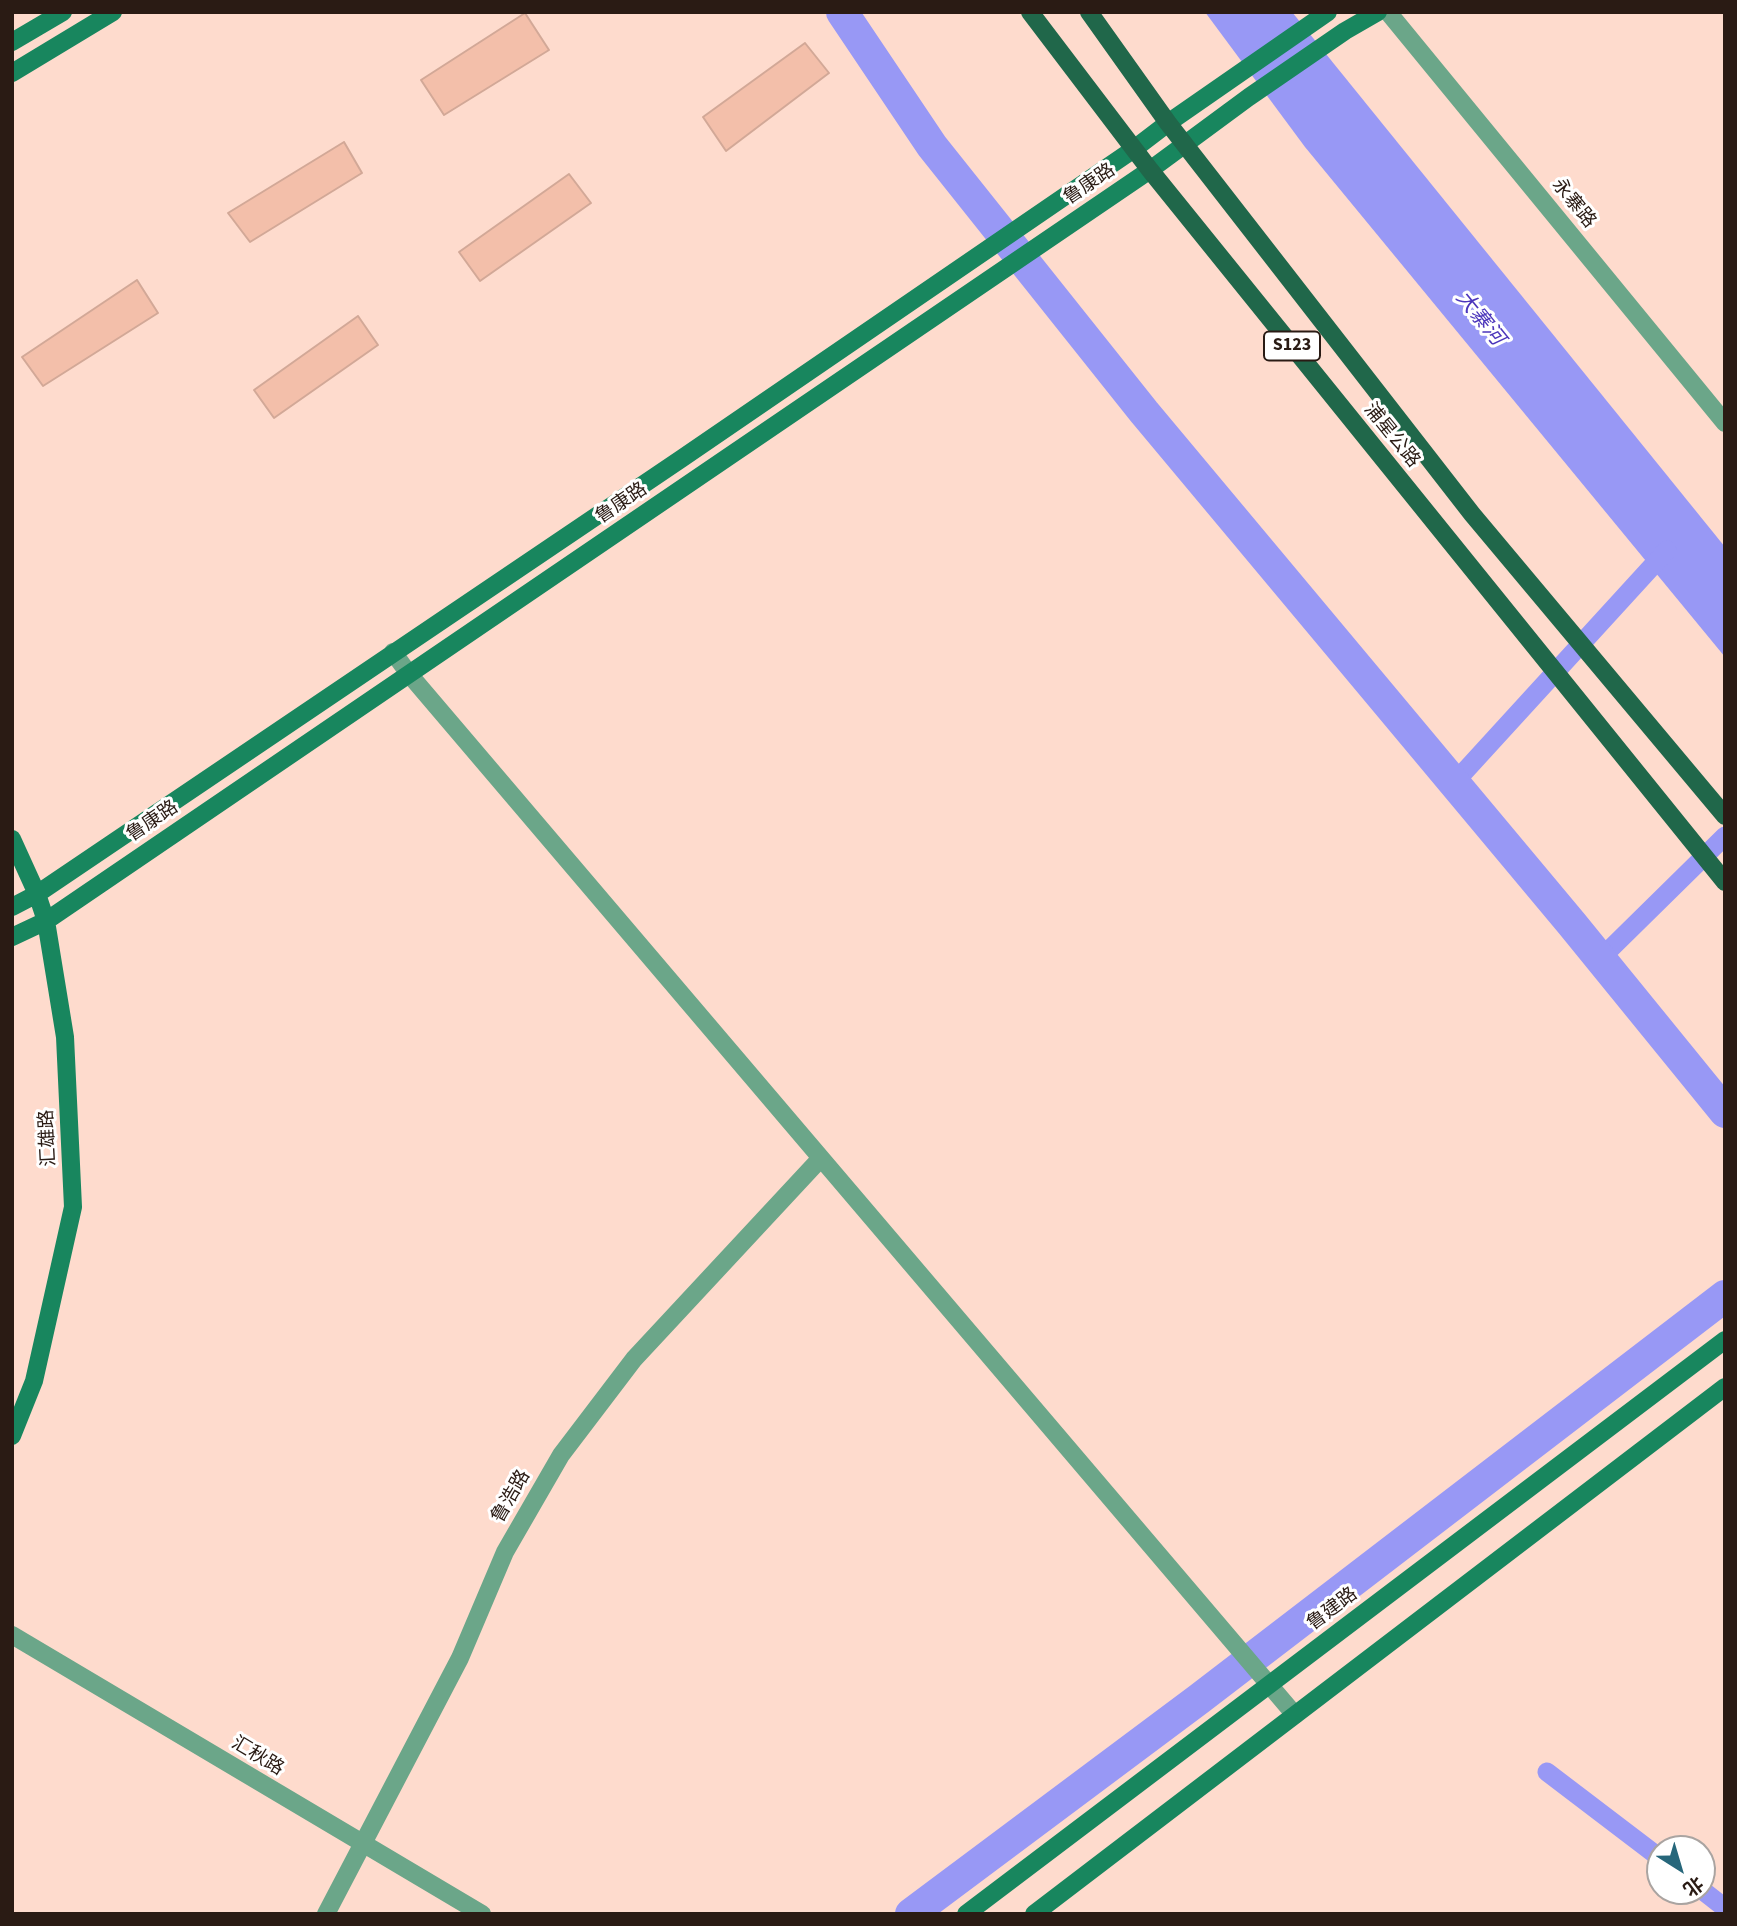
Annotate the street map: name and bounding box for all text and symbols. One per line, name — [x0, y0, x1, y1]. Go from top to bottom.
street label: 鲁康路 — [1060, 160, 1120, 210]
street label: 永寨路 — [1546, 175, 1600, 233]
water label: 大寨河 — [1449, 287, 1509, 351]
road number: S123 — [1264, 332, 1320, 360]
street label: 浦星公路 — [1358, 399, 1424, 473]
street label: 鲁康路 — [592, 479, 652, 529]
street label: 鲁康路 — [123, 797, 183, 847]
street label: 汇雄路 — [36, 1109, 62, 1167]
street label: 鲁浩路 — [488, 1467, 536, 1527]
street label: 鲁建路 — [1303, 1584, 1363, 1636]
street label: 汇秋路 — [227, 1733, 287, 1781]
north arrow — [1646, 1835, 1716, 1905]
text: 北 — [1677, 1869, 1708, 1902]

